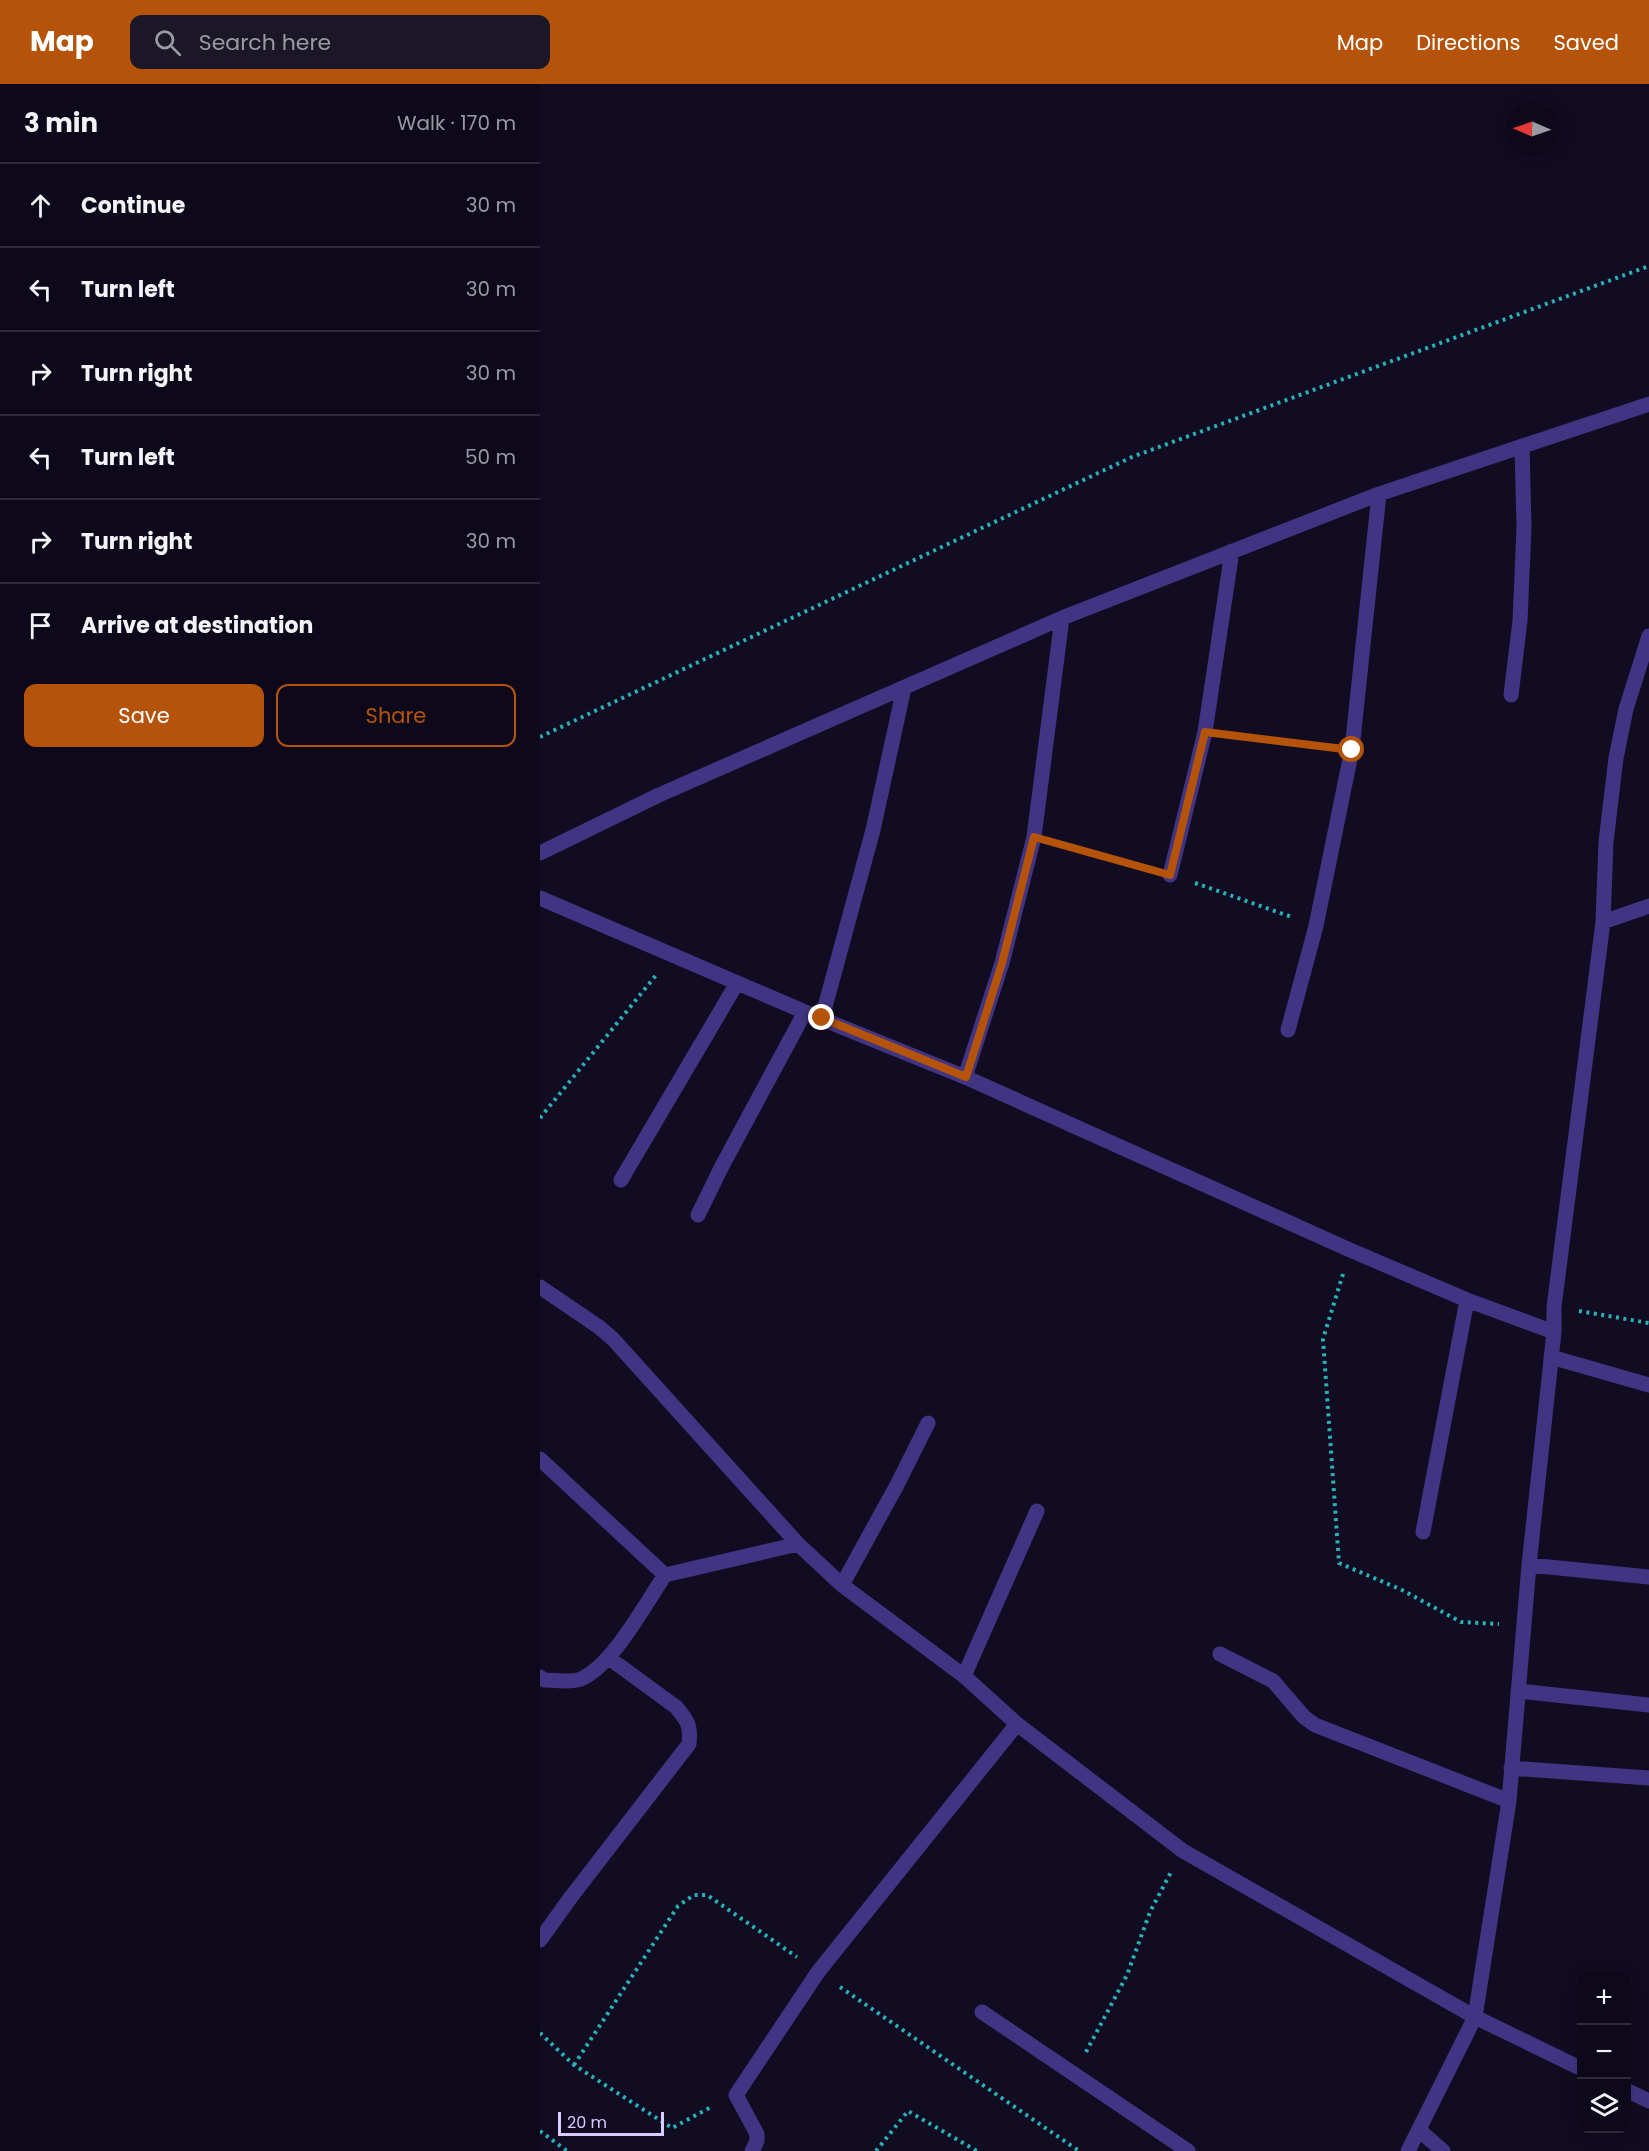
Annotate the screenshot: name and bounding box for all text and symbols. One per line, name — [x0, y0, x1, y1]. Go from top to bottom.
search box — [130, 15, 550, 69]
text: Map — [30, 22, 94, 61]
icon: search — [151, 26, 184, 59]
text: Search here — [199, 27, 331, 58]
text: Map — [1337, 28, 1383, 57]
text: Directions — [1416, 28, 1520, 57]
text: Saved — [1553, 28, 1619, 57]
north arrow — [1505, 102, 1559, 156]
text: 3 min — [24, 105, 98, 141]
text: Walk · 170 m — [397, 109, 516, 137]
icon: ahead — [24, 189, 57, 222]
text: Continue — [81, 190, 185, 221]
text: 30 m — [466, 191, 516, 219]
icon: left — [24, 273, 57, 306]
text: Turn left — [81, 274, 175, 305]
text: 30 m — [466, 275, 516, 303]
icon: right — [24, 357, 57, 390]
text: Turn right — [81, 358, 192, 389]
text: 30 m — [466, 359, 516, 387]
icon: left — [24, 441, 57, 474]
text: Turn left — [81, 442, 175, 473]
text: 50 m — [465, 443, 516, 471]
icon: right — [24, 525, 57, 558]
text: Turn right — [81, 526, 192, 557]
text: 30 m — [466, 527, 516, 555]
icon: arrive — [24, 609, 57, 642]
text: Arrive at destination — [81, 610, 313, 641]
button: Save — [24, 684, 264, 747]
button: Share — [276, 684, 516, 747]
route start — [1338, 736, 1364, 762]
route end — [808, 1004, 834, 1030]
map controls — [1577, 1971, 1631, 2133]
button: + — [1577, 1971, 1631, 2025]
button: − — [1577, 2025, 1631, 2079]
button: layers — [1577, 2079, 1631, 2133]
scale bar — [558, 2109, 664, 2136]
text: 20 m — [567, 2111, 607, 2134]

